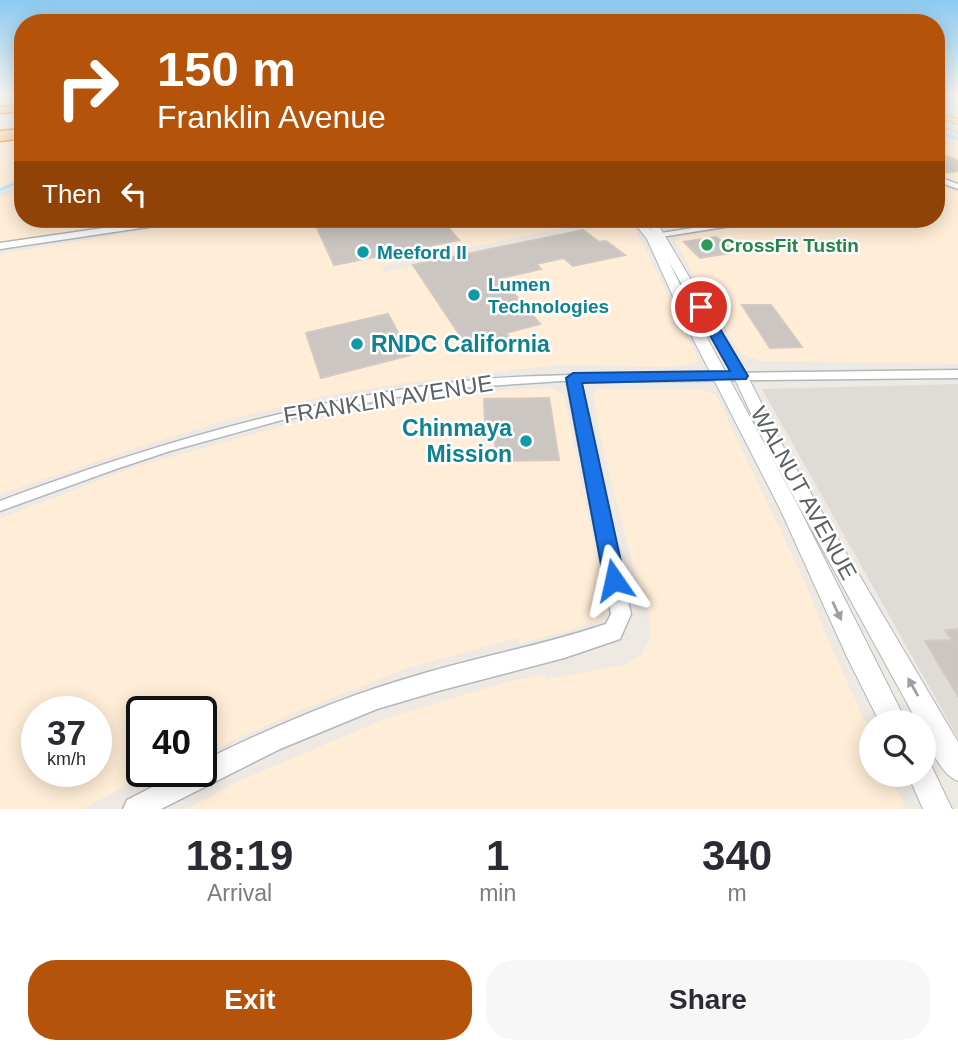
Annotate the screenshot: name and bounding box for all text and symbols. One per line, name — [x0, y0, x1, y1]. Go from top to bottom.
icon: right — [42, 42, 133, 133]
text: 150 m — [157, 42, 296, 96]
text: Franklin Avenue — [157, 99, 386, 135]
icon: left — [115, 175, 153, 213]
text: Then — [42, 179, 101, 209]
place label: CrossFit Tustin — [721, 235, 859, 256]
marker: CrossFit Tustin — [699, 237, 715, 253]
place label: Meeford II — [377, 242, 467, 263]
marker: Meeford II — [355, 244, 371, 260]
place label: Lumen Technologies — [488, 274, 609, 317]
pin — [671, 277, 731, 337]
marker: Lumen Technologies — [466, 287, 482, 303]
icon: arrive — [682, 288, 720, 326]
place label: RNDC California — [371, 331, 550, 357]
marker: RNDC California — [349, 336, 365, 352]
street label: FRANKLIN AVENUE — [281, 370, 495, 428]
street label: WALNUT AVENUE — [746, 402, 862, 584]
place label: Chinmaya Mission — [402, 415, 512, 467]
marker: Chinmaya Mission — [518, 433, 534, 449]
position arrow — [577, 543, 651, 617]
one-way arrow — [831, 601, 843, 621]
one-way arrow — [907, 677, 919, 696]
speed limit sign: 40 — [126, 696, 217, 787]
map controls — [859, 710, 936, 787]
button: search — [859, 710, 936, 787]
text: 37 — [47, 713, 86, 752]
text: km/h — [47, 749, 86, 769]
text: 18:19 — [186, 832, 293, 879]
text: 1 — [486, 832, 509, 879]
text: 340 — [702, 832, 772, 879]
text: Arrival — [207, 880, 272, 906]
text: min — [479, 880, 516, 906]
text: m — [728, 880, 747, 906]
button: Exit — [28, 960, 472, 1040]
button: Share — [486, 960, 930, 1040]

